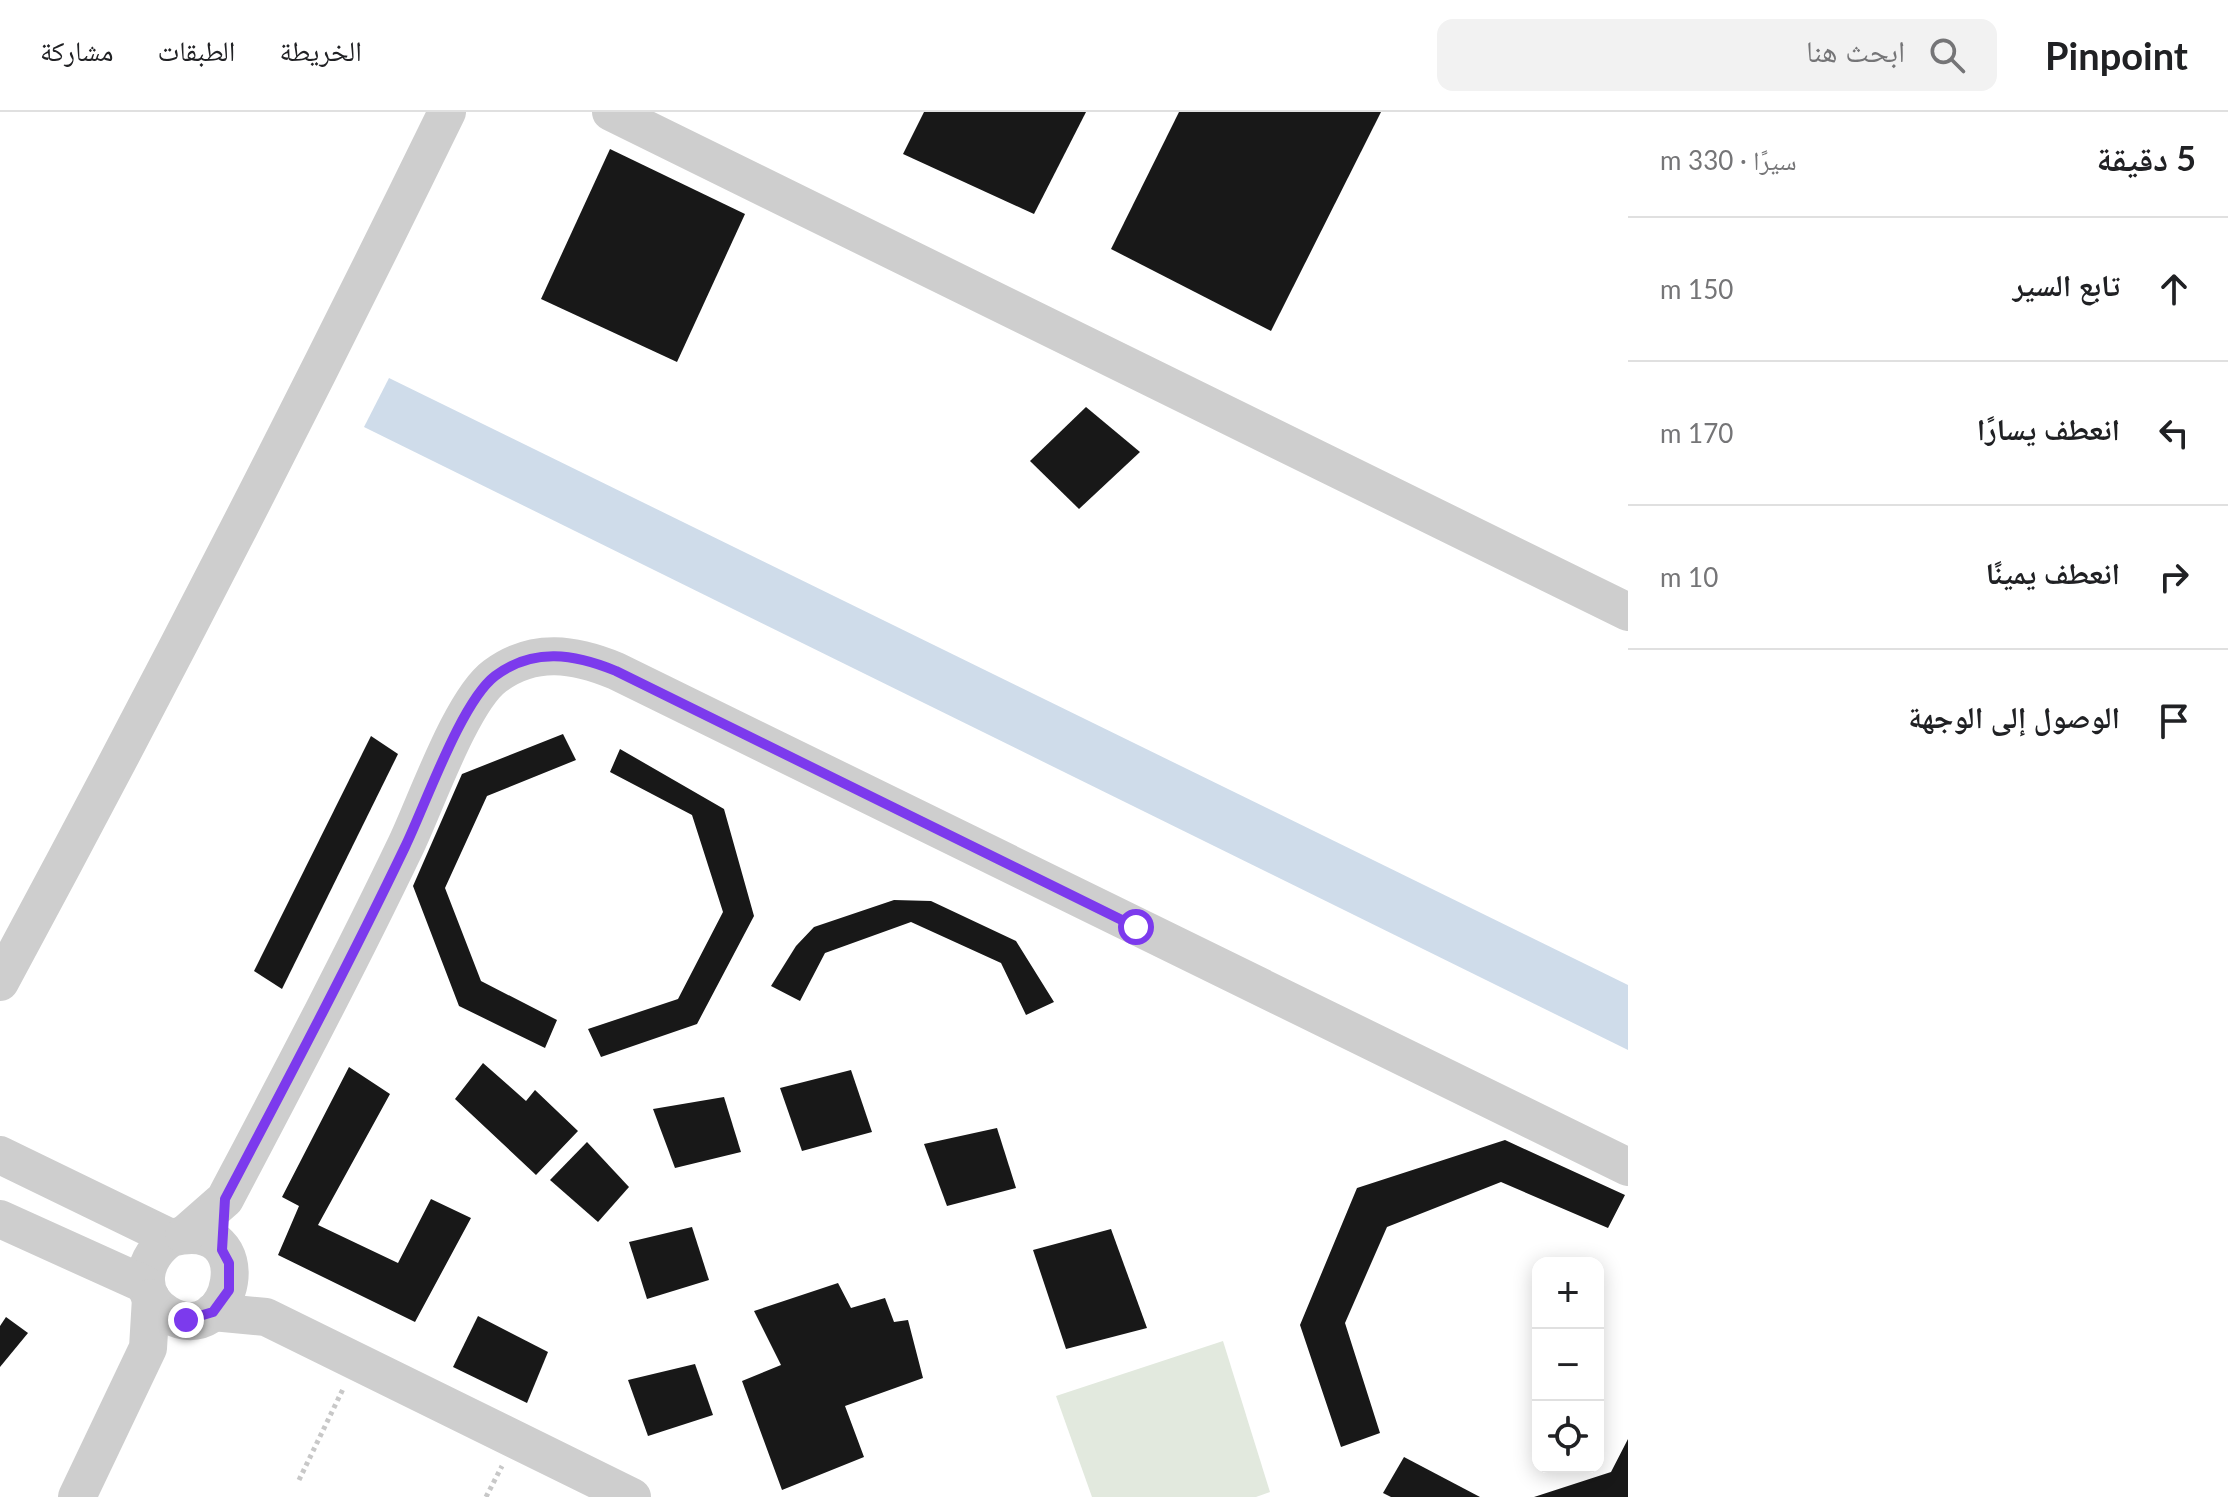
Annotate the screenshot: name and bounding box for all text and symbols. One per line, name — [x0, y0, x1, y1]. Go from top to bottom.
search box — [1437, 19, 1997, 91]
text: ابحث هنا — [1806, 32, 1905, 68]
text: Pinpoint — [2045, 32, 2188, 78]
text: مشاركة — [40, 33, 114, 67]
text: الطبقات — [158, 33, 235, 67]
text: الخريطة — [279, 33, 362, 67]
icon: search — [1925, 33, 1969, 77]
text: 5 دقيقة — [2097, 137, 2196, 178]
text: سيرًا · 330 m — [1660, 144, 1797, 176]
text: تابع السير — [2013, 266, 2120, 302]
icon: ahead — [2152, 267, 2196, 311]
text: 150 m — [1660, 273, 1733, 305]
text: انعطف يسارًا — [1977, 410, 2120, 446]
icon: left — [2152, 411, 2196, 455]
text: 170 m — [1660, 417, 1733, 449]
text: انعطف يمينًا — [1985, 554, 2120, 590]
icon: right — [2152, 555, 2196, 599]
text: 10 m — [1660, 561, 1718, 593]
text: الوصول إلى الوجهة — [1908, 698, 2120, 734]
icon: arrive — [2152, 699, 2196, 743]
route start — [1118, 909, 1154, 945]
map controls — [1532, 1257, 1604, 1473]
button: + — [1532, 1257, 1604, 1329]
route end — [168, 1302, 204, 1338]
button: − — [1532, 1329, 1604, 1401]
button: locate — [1532, 1401, 1604, 1473]

